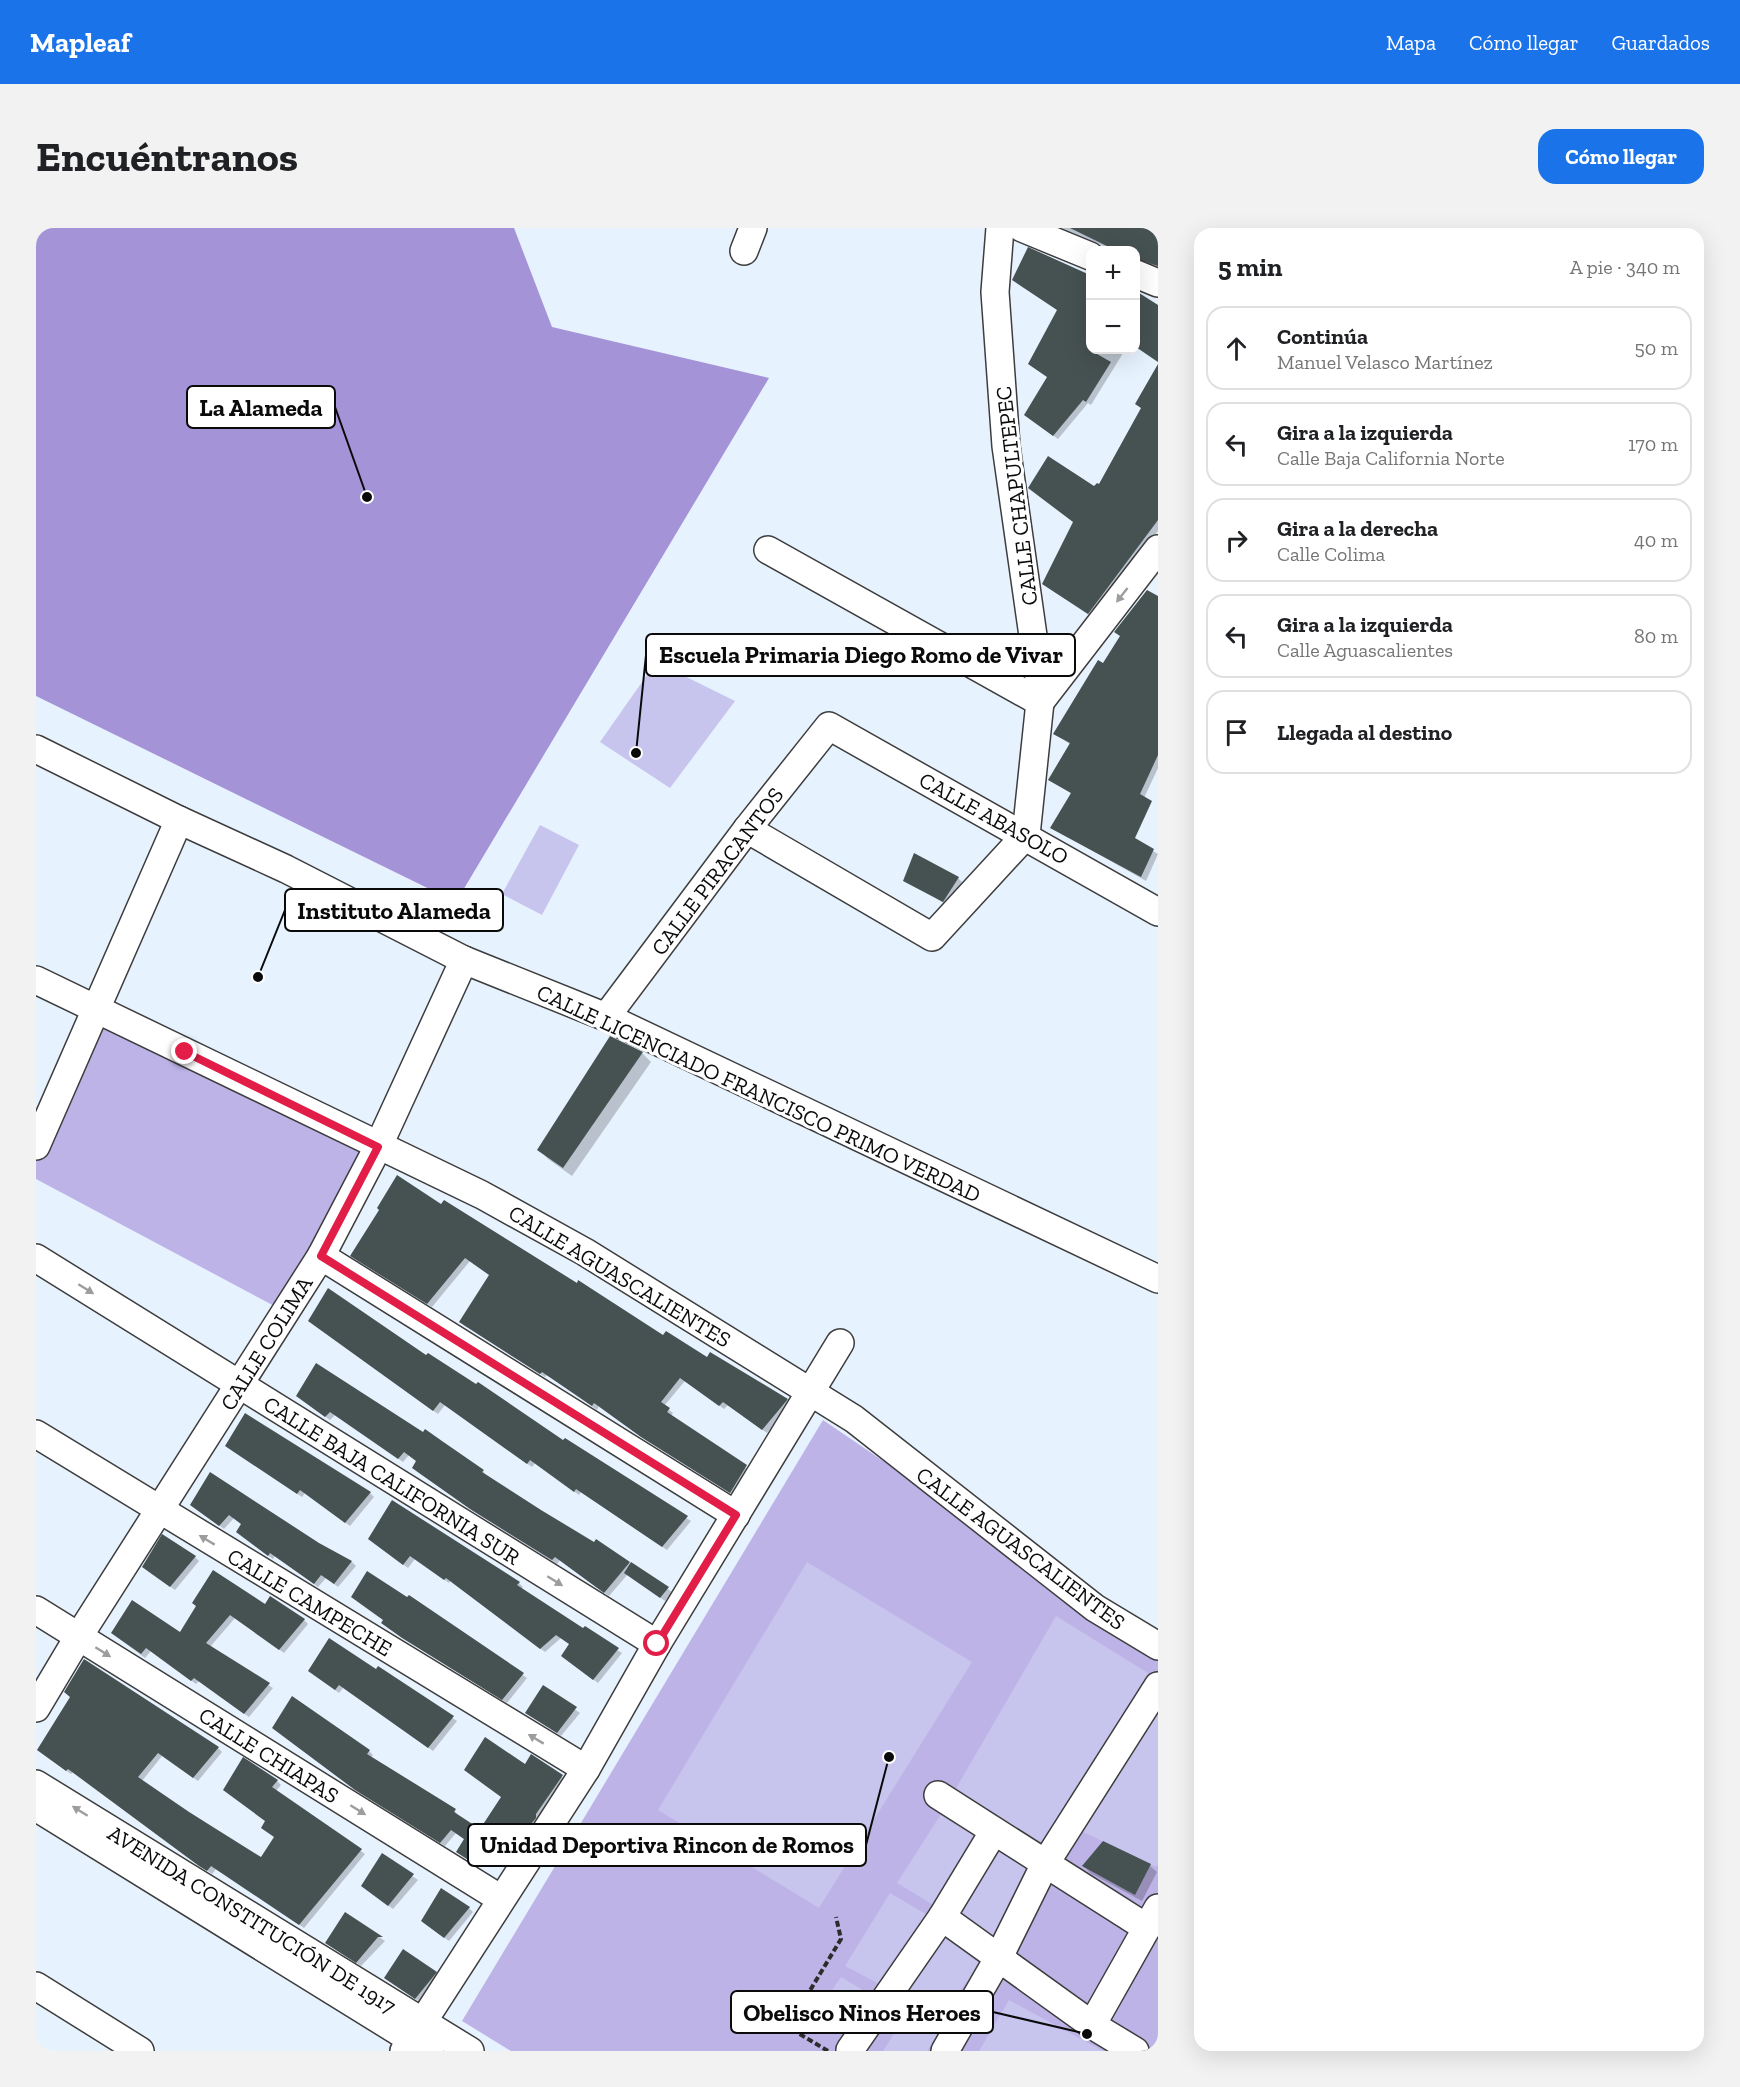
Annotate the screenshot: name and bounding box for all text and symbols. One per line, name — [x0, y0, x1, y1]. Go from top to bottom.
text: Mapleaf — [30, 26, 130, 59]
text: Mapa — [1386, 30, 1436, 55]
text: Cómo llegar — [1469, 30, 1579, 55]
text: Guardados — [1612, 30, 1710, 55]
button: Cómo llegar — [1538, 129, 1704, 184]
text: Encuéntranos — [36, 131, 298, 182]
map controls — [1086, 246, 1140, 354]
button: + — [1086, 246, 1140, 300]
text: 5 min — [1218, 251, 1282, 283]
text: A pie · 340 m — [1570, 255, 1680, 279]
button: − — [1086, 300, 1140, 354]
text: Continúa — [1277, 323, 1368, 350]
icon: ahead — [1220, 332, 1253, 365]
text: 50 m — [1634, 336, 1678, 360]
text: Manuel Velasco Martínez — [1277, 350, 1493, 374]
street label: CALLE CHAPULTEPEC — [990, 385, 1043, 607]
callout: La Alameda — [187, 386, 335, 428]
text: La Alameda — [199, 393, 323, 422]
text: Gira a la izquierda — [1277, 419, 1453, 446]
icon: left — [1220, 428, 1253, 461]
text: 170 m — [1628, 432, 1678, 456]
text: Calle Baja California Norte — [1277, 446, 1505, 470]
text: Gira a la derecha — [1277, 515, 1438, 542]
icon: right — [1220, 524, 1253, 557]
text: 40 m — [1634, 528, 1678, 552]
text: Calle Colima — [1277, 542, 1385, 566]
one-way arrow — [1116, 587, 1129, 603]
text: Gira a la izquierda — [1277, 611, 1453, 638]
icon: left — [1220, 620, 1253, 653]
text: 80 m — [1634, 624, 1678, 648]
callout: Escuela Primaria Diego Romo de Vivar — [646, 634, 1075, 676]
text: Calle Aguascalientes — [1277, 638, 1453, 662]
text: Escuela Primaria Diego Romo de Vivar — [659, 640, 1063, 669]
icon: arrive — [1220, 716, 1253, 749]
text: Llegada al destino — [1277, 719, 1452, 746]
street label: CALLE ABASOLO — [914, 766, 1073, 871]
street label: CALLE PIRACANTOS — [645, 782, 789, 961]
callout: Instituto Alameda — [285, 889, 503, 931]
text: Instituto Alameda — [297, 896, 491, 925]
street label: CALLE LICENCIADO FRANCISCO PRIMO VERDAD — [533, 978, 985, 1209]
route end — [171, 1038, 197, 1064]
street label: CALLE AGUASCALIENTES — [504, 1199, 736, 1354]
street label: CALLE COLIMA — [214, 1271, 319, 1415]
one-way arrow — [78, 1284, 94, 1295]
street label: CALLE BAJA CALIFORNIA SUR — [258, 1390, 525, 1571]
street label: CALLE AGUASCALIENTES — [911, 1461, 1130, 1636]
one-way arrow — [198, 1535, 215, 1545]
street label: CALLE CAMPECHE — [222, 1543, 397, 1662]
one-way arrow — [547, 1575, 563, 1586]
route start — [643, 1630, 669, 1656]
one-way arrow — [95, 1646, 112, 1657]
street label: CALLE CHIAPAS — [194, 1702, 344, 1809]
one-way arrow — [527, 1734, 544, 1744]
one-way arrow — [350, 1805, 366, 1816]
one-way arrow — [72, 1806, 88, 1817]
street label: AVENIDA CONSTITUCIÓN DE 1917 — [103, 1819, 401, 2020]
callout: Unidad Deportiva Rincon de Romos — [468, 1824, 866, 1866]
text: Unidad Deportiva Rincon de Romos — [480, 1830, 854, 1859]
callout: Obelisco Ninos Heroes — [731, 1991, 993, 2033]
text: Obelisco Ninos Heroes — [743, 1998, 981, 2027]

